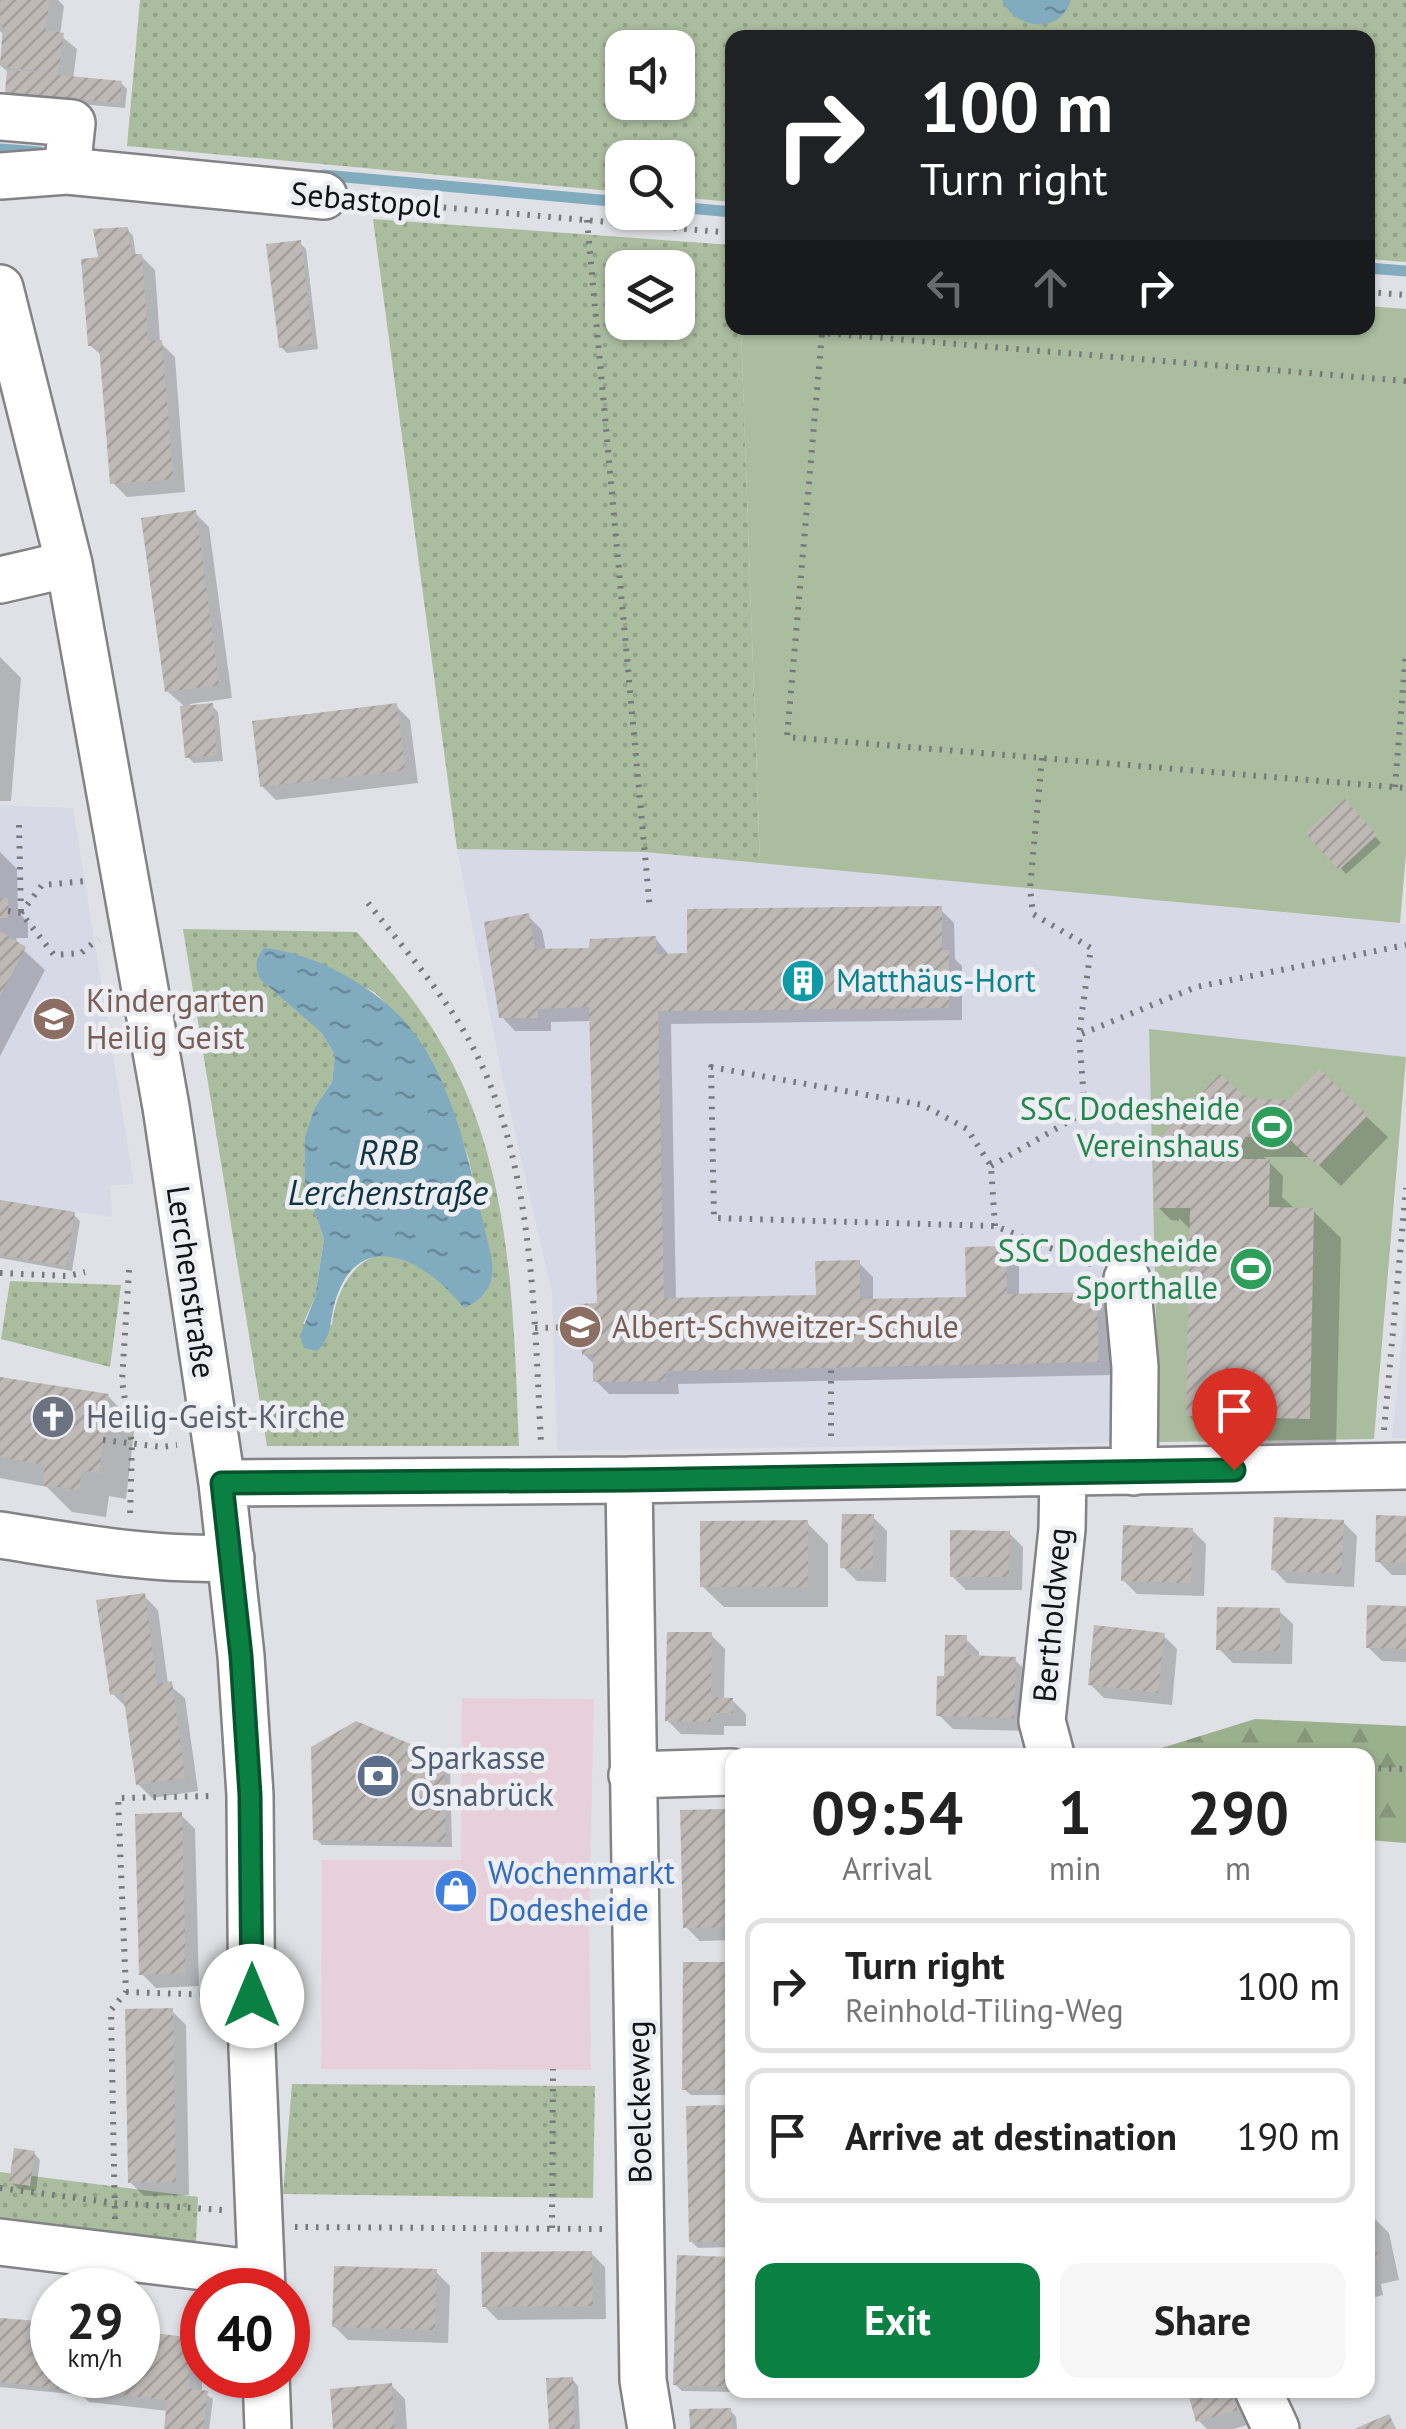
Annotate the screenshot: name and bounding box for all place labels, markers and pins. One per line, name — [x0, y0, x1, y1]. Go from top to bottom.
building icon: Matthäus-Hort — [780, 958, 826, 1004]
place label: Matthäus-Hort — [836, 959, 1036, 1001]
place label: Kindergarten Heilig Geist — [86, 979, 265, 1058]
school or university icon: Kindergarten Heilig Geist — [31, 996, 77, 1042]
place label: SSC Dodesheide Vereinshaus — [1020, 1087, 1240, 1166]
sports icon: SSC Dodesheide Vereinshaus — [1249, 1104, 1295, 1150]
place label: SSC Dodesheide Sporthalle — [998, 1229, 1218, 1308]
sports icon: SSC Dodesheide Sporthalle — [1228, 1246, 1274, 1292]
school or university icon: Albert-Schweitzer-Schule — [557, 1304, 603, 1350]
place label: Albert-Schweitzer-Schule — [612, 1305, 959, 1347]
pin — [1192, 1368, 1277, 1471]
church icon: Heilig-Geist-Kirche — [30, 1394, 76, 1440]
place label: Heilig-Geist-Kirche — [86, 1395, 345, 1437]
place label: Sparkasse Osnabrück — [410, 1736, 555, 1815]
bank icon: Sparkasse Osnabrück — [355, 1753, 401, 1799]
place label: Wochenmarkt Dodesheide — [488, 1851, 675, 1930]
shop icon: Wochenmarkt Dodesheide — [433, 1868, 479, 1914]

